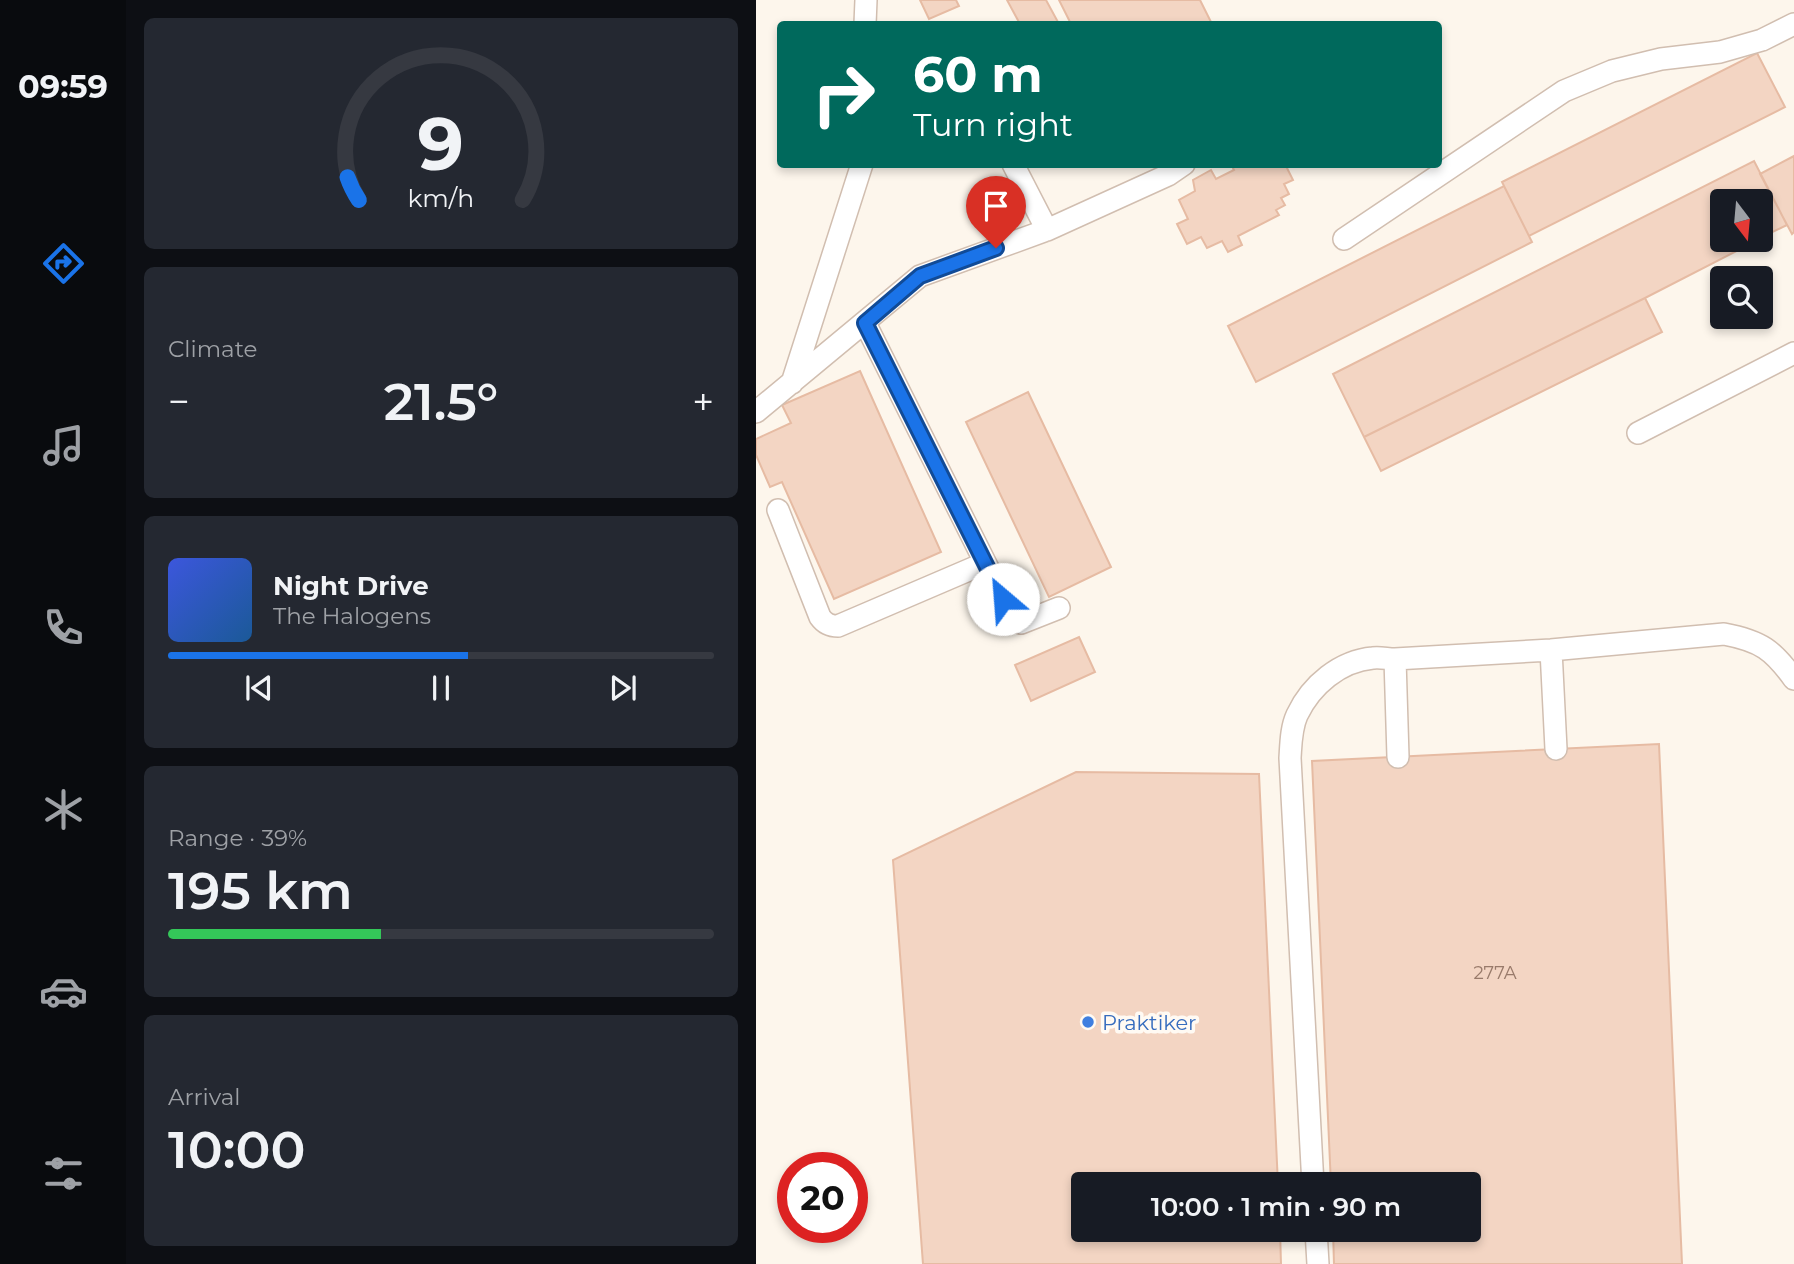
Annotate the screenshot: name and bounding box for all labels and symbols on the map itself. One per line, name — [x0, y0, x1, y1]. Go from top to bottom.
pin — [966, 176, 1026, 248]
north arrow — [1710, 189, 1773, 252]
position arrow — [966, 562, 1040, 636]
house number: 277A — [1473, 962, 1517, 984]
place label: Praktiker — [1102, 1010, 1197, 1035]
marker: Praktiker — [1080, 1014, 1096, 1030]
speed limit sign: 20 — [777, 1152, 868, 1243]

